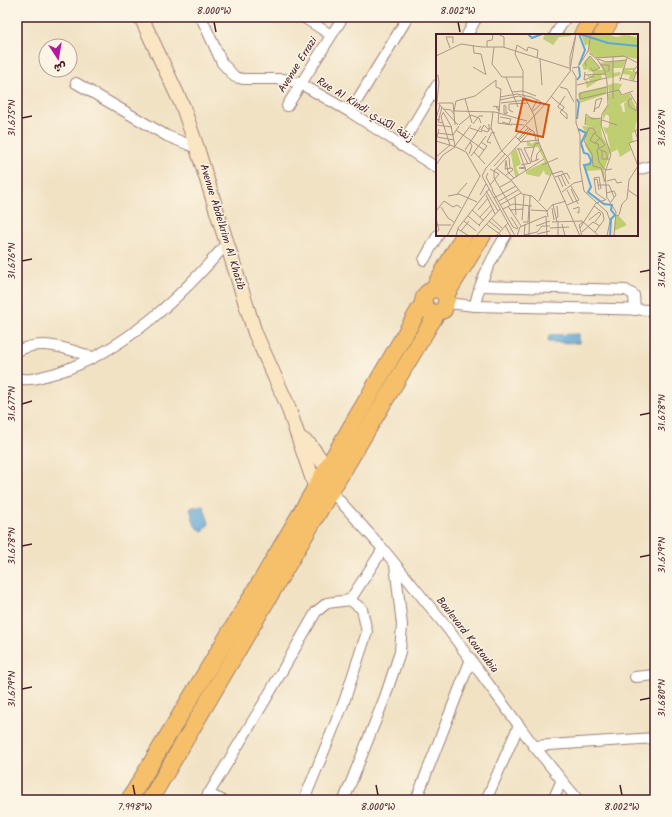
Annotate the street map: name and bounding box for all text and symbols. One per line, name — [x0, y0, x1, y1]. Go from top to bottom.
text: 8.000°W — [197, 3, 231, 19]
text: 8.002°W — [440, 3, 476, 19]
street label: Avenue Errazi — [274, 33, 323, 97]
inset map — [436, 34, 638, 236]
north arrow — [38, 38, 78, 78]
text: ش — [52, 57, 68, 77]
street label: Rue Al Kindi زنقة الكندي — [313, 73, 417, 147]
text: 31.675°N — [4, 99, 20, 136]
text: 31.676°N — [654, 109, 670, 147]
street label: Avenue Abdelkrim Al Khatib — [194, 162, 250, 292]
text: 31.676°N — [4, 242, 20, 280]
text: 31.677°N — [654, 252, 670, 288]
text: 31.677°N — [4, 386, 20, 422]
text: 31.678°N — [654, 394, 670, 432]
text: 31.678°N — [4, 527, 20, 565]
text: 31.679°N — [654, 537, 670, 573]
street label: Boulevard Koutoubia — [431, 593, 503, 677]
text: 31.679°N — [4, 671, 20, 707]
text: 31.680°N — [654, 679, 670, 717]
text: 7.998°W — [118, 799, 152, 815]
text: 8.000°W — [361, 799, 395, 815]
text: 8.002°W — [604, 799, 640, 815]

